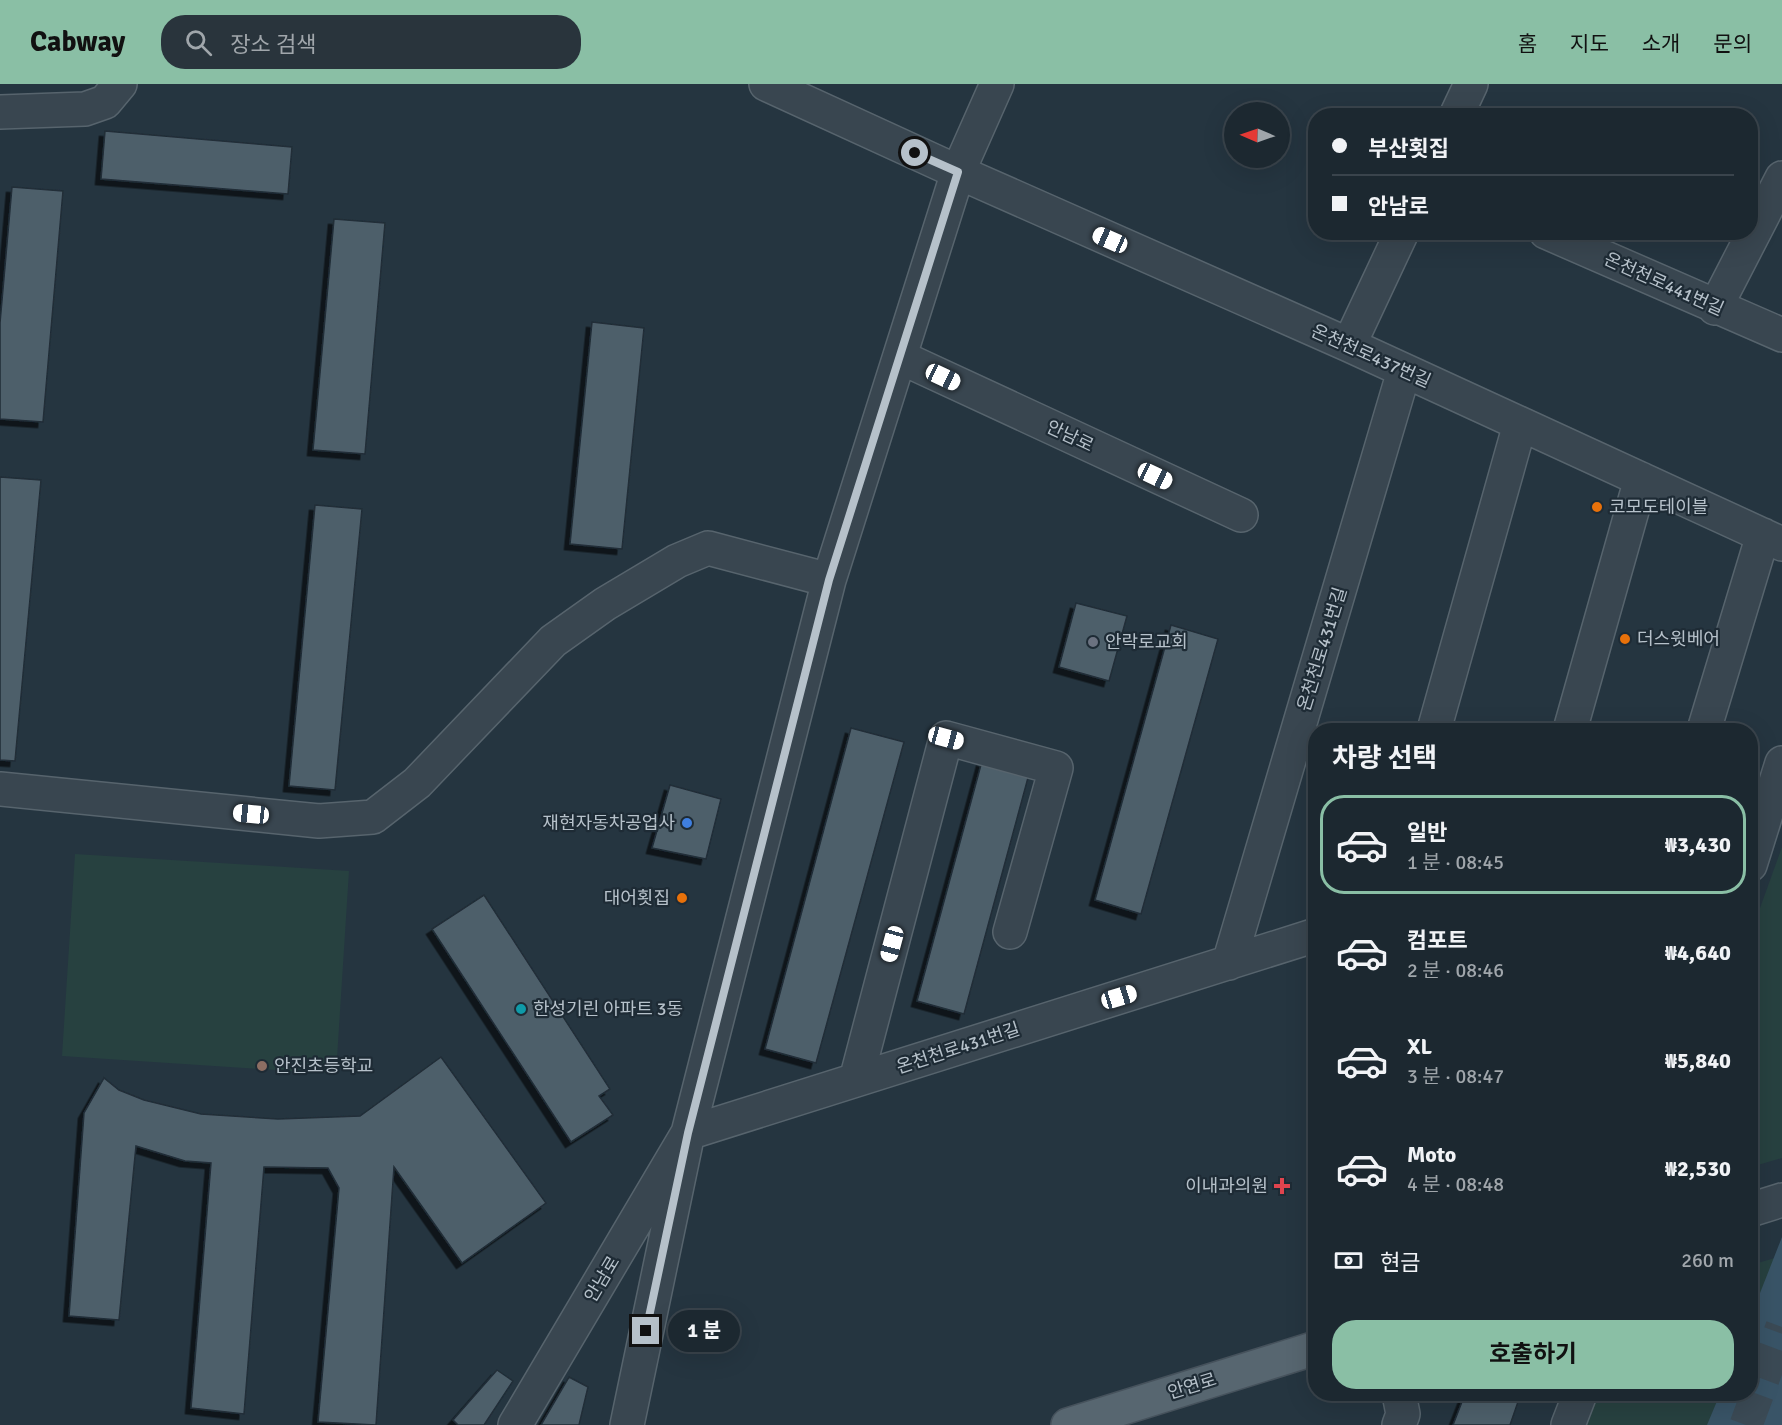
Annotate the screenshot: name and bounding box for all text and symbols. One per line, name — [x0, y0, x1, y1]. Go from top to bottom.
search box — [161, 15, 581, 69]
text: Cabway — [30, 25, 125, 59]
icon: search — [182, 26, 215, 59]
text: 장소 검색 — [230, 31, 316, 58]
text: 홈 — [1518, 31, 1537, 57]
text: 지도 — [1570, 31, 1609, 57]
text: 소개 — [1642, 31, 1680, 57]
text: 문의 — [1713, 31, 1752, 57]
north arrow — [1224, 102, 1290, 168]
map controls — [1224, 102, 1290, 168]
text: 부산횟집 — [1368, 135, 1449, 162]
route start — [901, 139, 928, 166]
text: 안남로 — [1368, 193, 1429, 220]
car — [1090, 224, 1130, 256]
street label: 온천천로441번길 — [1601, 248, 1727, 320]
street label: 온천천로437번길 — [1308, 320, 1434, 392]
car — [923, 361, 963, 393]
street label: 안남로 — [1043, 416, 1097, 456]
car — [1135, 460, 1175, 492]
place label: 코모도테이블 — [1609, 496, 1708, 518]
marker: 코모도테이블 — [1590, 500, 1604, 514]
street label: 온천천로431번길 — [1293, 584, 1351, 714]
place label: 더스윗베어 — [1637, 628, 1720, 650]
place label: 안락로교회 — [1105, 631, 1188, 653]
marker: 더스윗베어 — [1618, 632, 1632, 646]
marker: 안락로교회 — [1086, 635, 1100, 649]
car — [926, 725, 966, 751]
text: 차량 선택 — [1332, 742, 1437, 775]
car — [232, 803, 270, 825]
place label: 재현자동차공업사 — [543, 812, 675, 834]
marker: 재현자동차공업사 — [680, 816, 694, 830]
icon: car — [1335, 818, 1389, 872]
text: 일반 — [1407, 819, 1447, 846]
text: ₩3,430 — [1665, 831, 1731, 858]
text: 1 분 · 08:45 — [1407, 850, 1504, 875]
place label: 대어횟집 — [604, 887, 670, 909]
marker: 대어횟집 — [675, 891, 689, 905]
car — [879, 924, 905, 964]
icon: car — [1335, 926, 1389, 980]
text: 컴포트 — [1407, 927, 1468, 954]
text: ₩4,640 — [1665, 939, 1731, 966]
text: 2 분 · 08:46 — [1407, 958, 1504, 983]
car — [1099, 983, 1139, 1011]
place label: 한성기린 아파트 3동 — [533, 998, 683, 1020]
marker: 한성기린 아파트 3동 — [514, 1002, 528, 1016]
street label: 온천천로431번길 — [893, 1018, 1023, 1078]
text: XL — [1407, 1033, 1432, 1060]
icon: car — [1335, 1034, 1389, 1088]
text: ₩5,840 — [1665, 1047, 1731, 1074]
place label: 안진초등학교 — [274, 1055, 373, 1077]
marker: 안진초등학교 — [255, 1059, 269, 1073]
text: 3 분 · 08:47 — [1407, 1064, 1504, 1089]
text: Moto — [1407, 1141, 1456, 1168]
icon: car — [1335, 1142, 1389, 1196]
text: ₩2,530 — [1665, 1155, 1731, 1182]
text: 4 분 · 08:48 — [1407, 1172, 1504, 1197]
place label: 이내과의원 — [1185, 1175, 1268, 1197]
marker: 이내과의원 — [1273, 1177, 1291, 1195]
icon: cash — [1332, 1244, 1365, 1277]
text: 260 m — [1681, 1248, 1734, 1273]
text: 현금 — [1380, 1249, 1420, 1276]
street label: 안남로 — [580, 1252, 624, 1306]
callout: 1 분 — [667, 1310, 739, 1352]
route end — [632, 1317, 659, 1344]
text: 1 분 — [687, 1318, 721, 1343]
button: 호출하기 — [1332, 1320, 1734, 1389]
street label: 안연로 — [1165, 1368, 1219, 1404]

